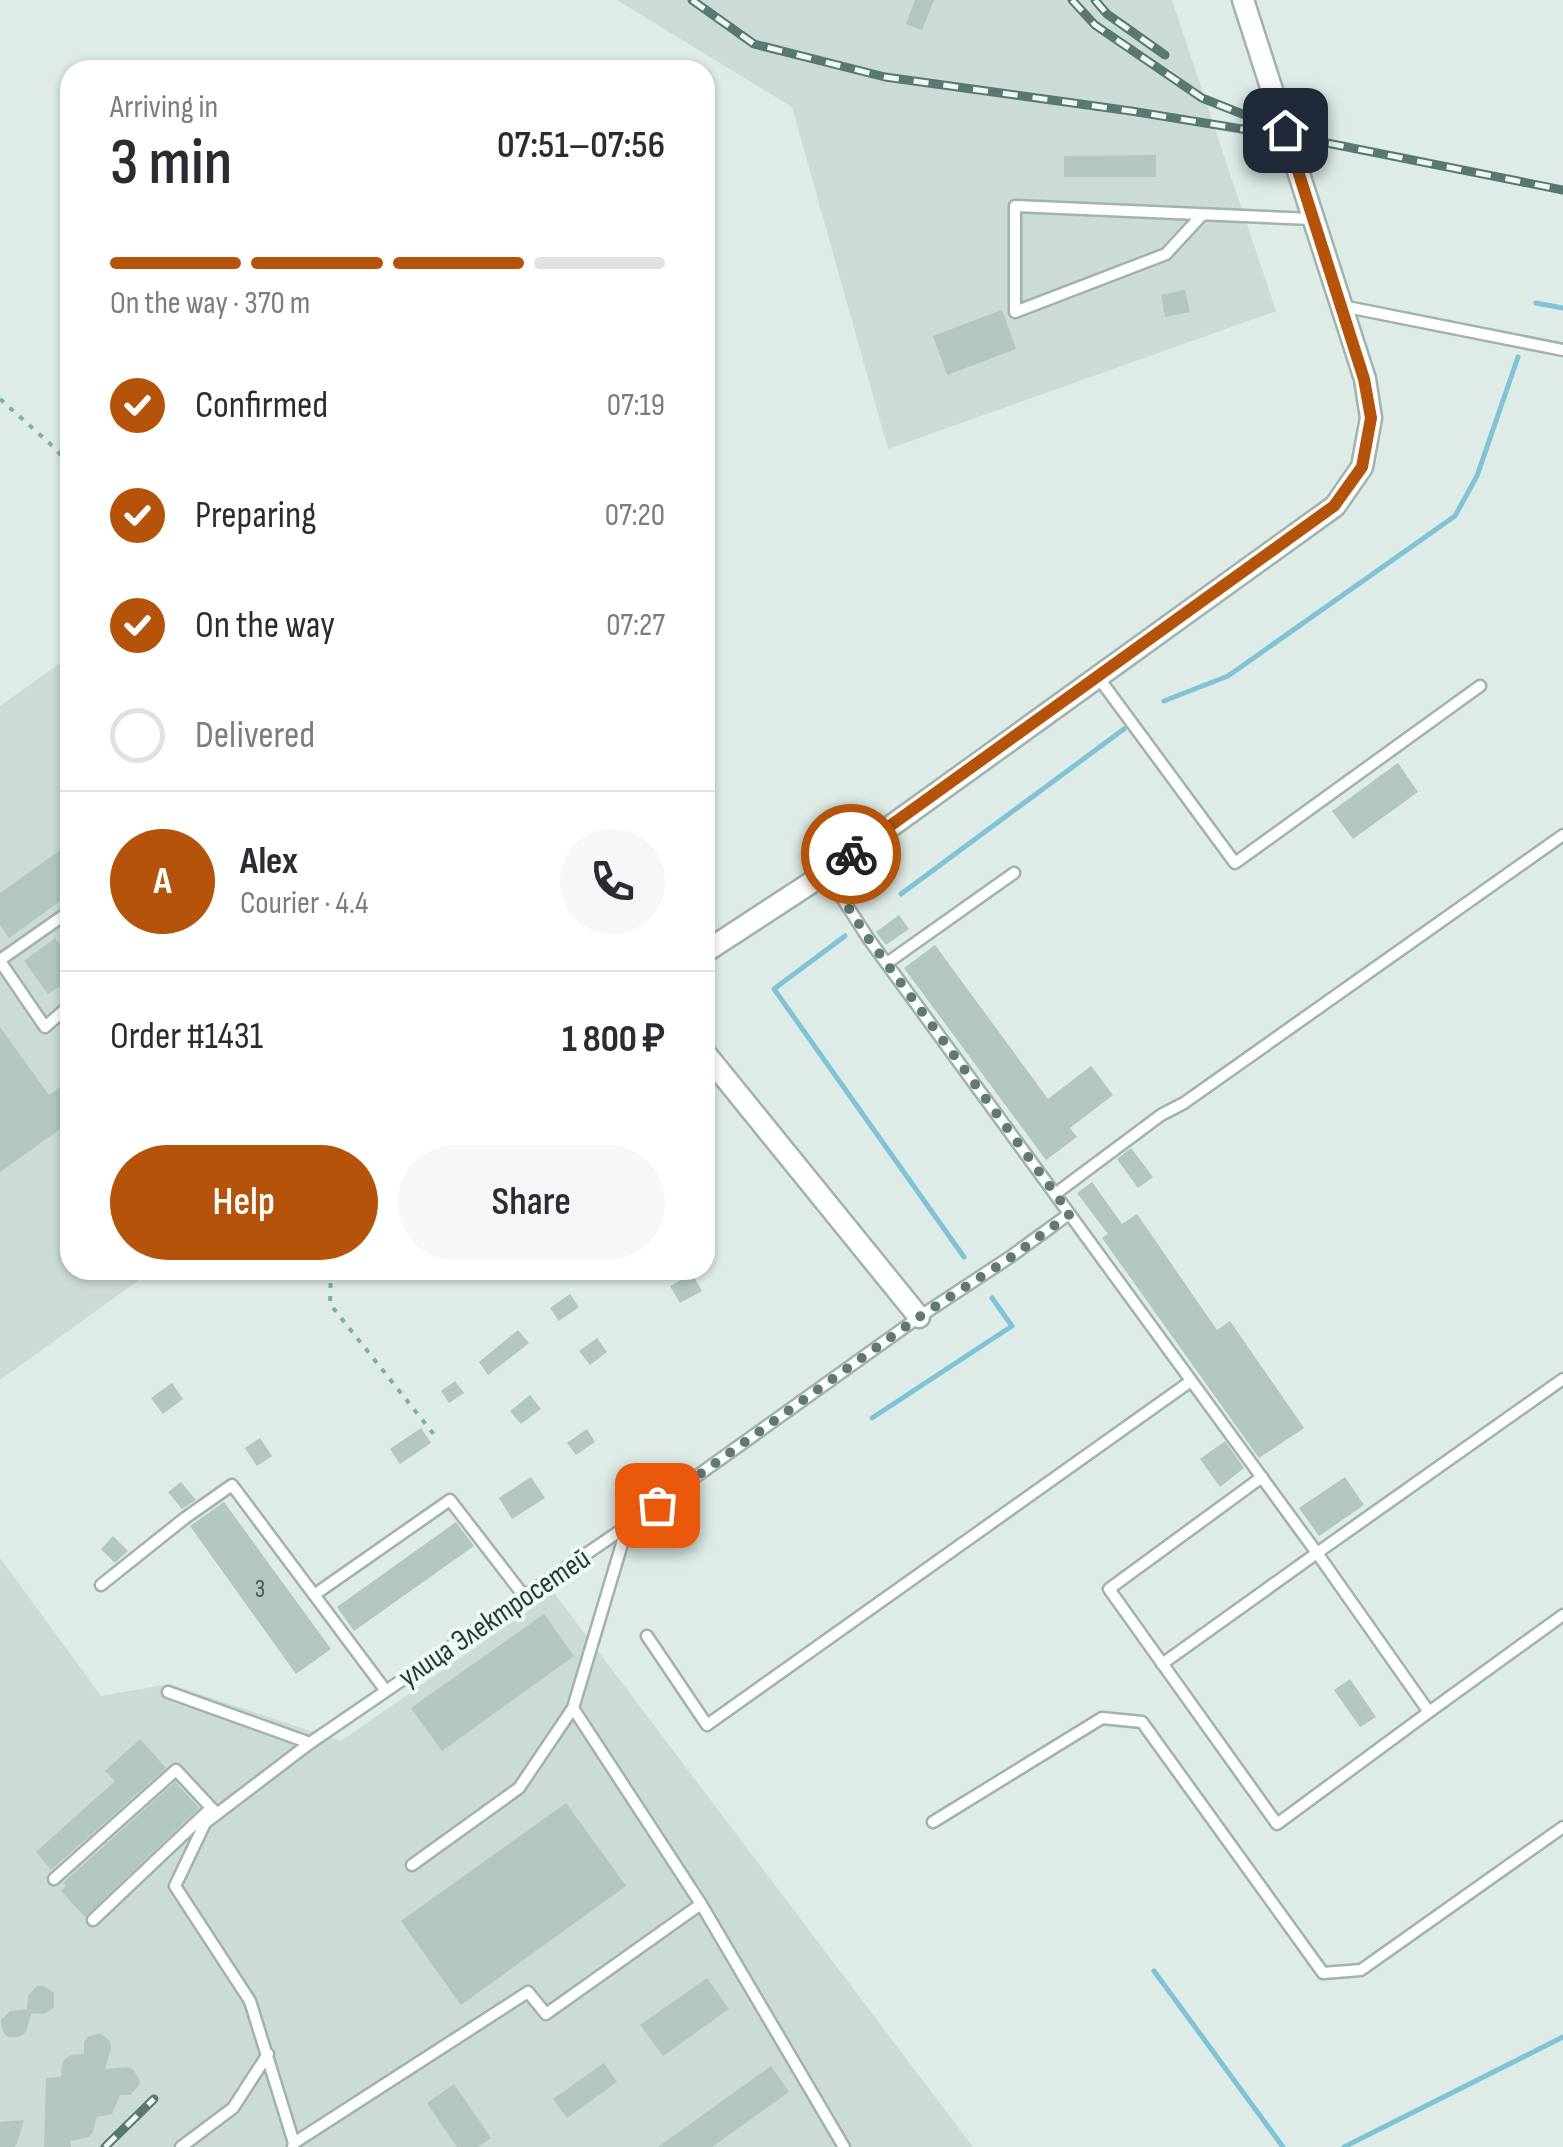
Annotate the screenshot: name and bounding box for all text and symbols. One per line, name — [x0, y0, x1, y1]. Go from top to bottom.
text: Arriving in — [110, 88, 218, 127]
pin — [1243, 88, 1328, 173]
icon: home — [1258, 103, 1313, 158]
text: 07:51–07:56 — [497, 123, 665, 168]
text: 3 min — [110, 125, 232, 203]
text: On the way · 370 m — [110, 284, 310, 323]
icon: check — [110, 378, 165, 433]
text: Confirmed — [195, 383, 328, 428]
text: 07:19 — [607, 386, 665, 425]
icon: check — [110, 488, 165, 543]
text: Preparing — [195, 493, 316, 538]
text: 07:20 — [605, 496, 665, 535]
icon: check — [110, 598, 165, 653]
text: On the way — [195, 603, 335, 648]
text: 07:27 — [606, 606, 665, 645]
text: Delivered — [195, 713, 315, 758]
courier — [801, 804, 901, 904]
icon: bike — [824, 827, 879, 882]
button: phone — [560, 829, 665, 934]
text: Alex — [240, 839, 298, 884]
text: A — [153, 859, 172, 904]
text: Courier · 4.4 — [240, 884, 368, 923]
text: Order #1431 — [110, 1014, 263, 1059]
text: 1 800 ₽ — [562, 1017, 665, 1062]
button: Help — [110, 1145, 378, 1260]
button: Share — [398, 1145, 665, 1260]
pin — [615, 1463, 700, 1548]
icon: bag — [630, 1478, 685, 1533]
street label: улица Электросетей — [392, 1541, 597, 1695]
house number: 3 — [255, 1574, 265, 1605]

